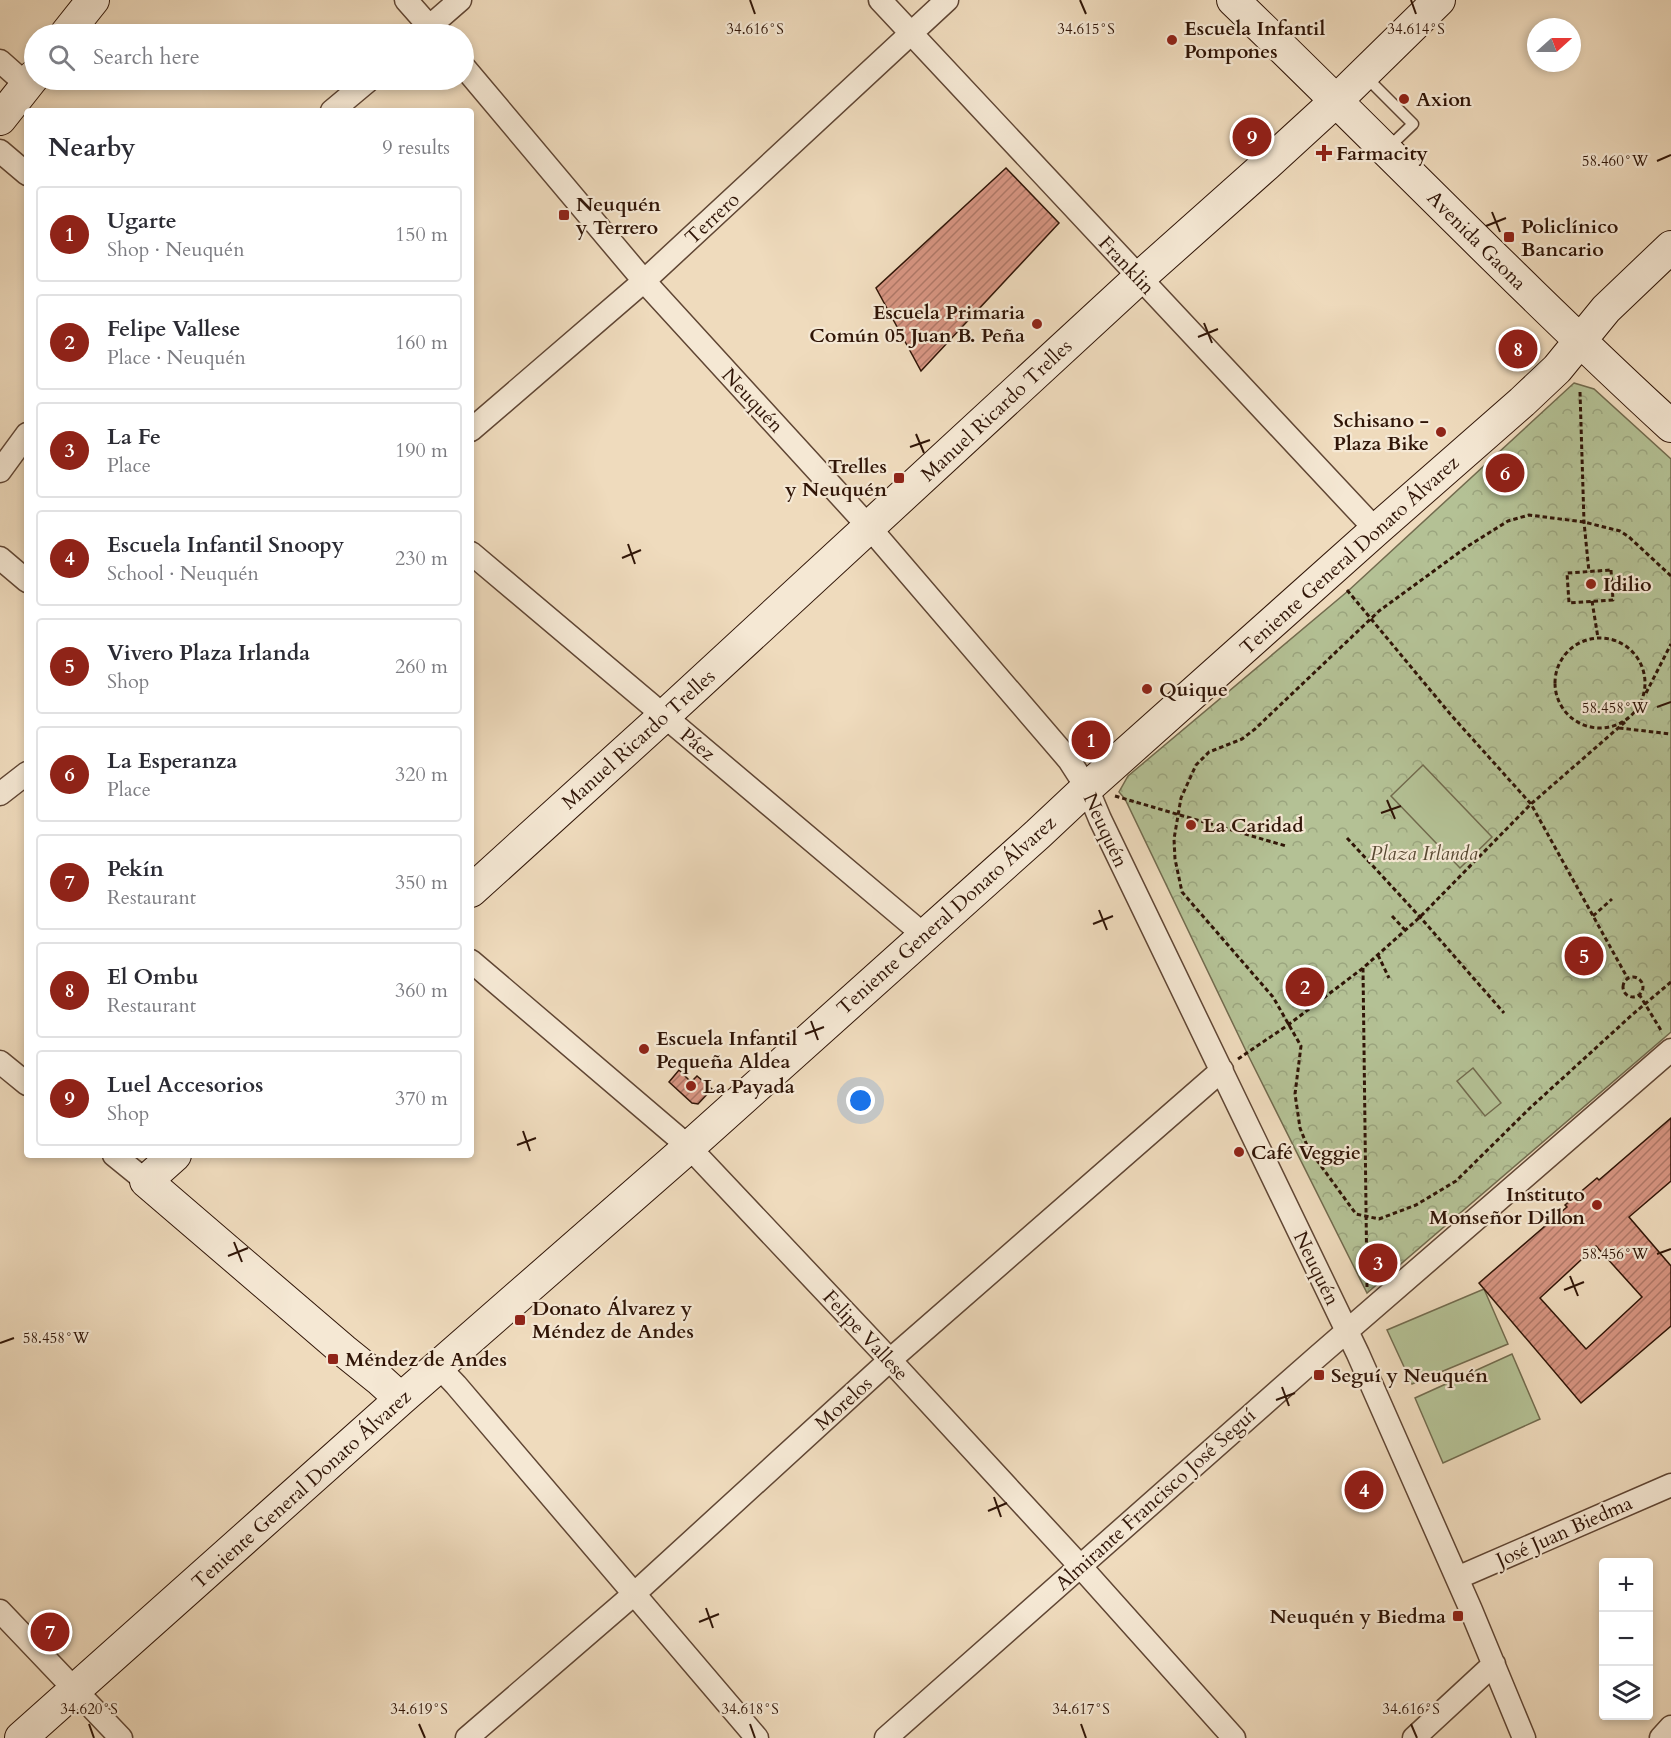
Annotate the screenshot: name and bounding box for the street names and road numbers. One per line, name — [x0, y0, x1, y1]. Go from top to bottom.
street label: Avenida Gaona — [1421, 185, 1533, 296]
street label: Terrero — [679, 186, 746, 251]
street label: Franklin — [1092, 230, 1161, 301]
street label: Manuel Ricardo Trelles — [915, 333, 1078, 488]
street label: Neuquén — [716, 362, 790, 439]
street label: Teniente General Donato Álvarez — [1234, 449, 1465, 661]
street label: Manuel Ricardo Trelles — [556, 663, 721, 816]
street label: Páez — [674, 722, 721, 767]
street label: Neuquén — [1077, 789, 1135, 872]
street label: Teniente General Donato Álvarez — [831, 809, 1062, 1021]
street label: Neuquén — [1287, 1227, 1346, 1310]
street label: Felipe Vallese — [817, 1284, 915, 1386]
street label: Morelos — [809, 1370, 878, 1436]
street label: Teniente General Donato Álvarez — [186, 1383, 417, 1595]
street label: Almirante Francisco José Seguí — [1049, 1402, 1262, 1597]
street label: José Juan Biedma — [1489, 1489, 1637, 1575]

